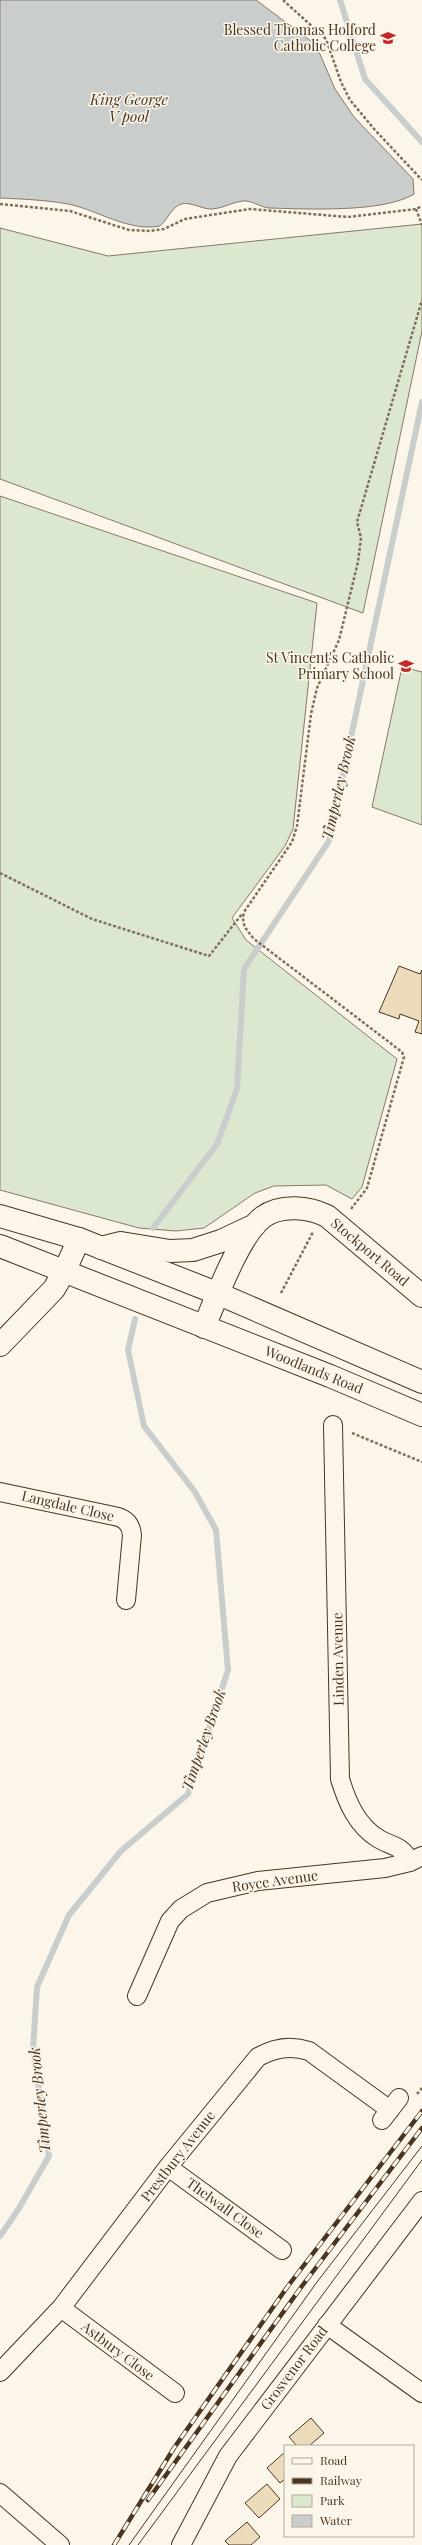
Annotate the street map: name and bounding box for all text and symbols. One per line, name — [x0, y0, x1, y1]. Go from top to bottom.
place label: Blessed Thomas Holford Catholic College — [224, 20, 376, 55]
school or university icon: Blessed Thomas Holford Catholic College — [379, 29, 397, 47]
water label: King George V pool — [89, 89, 168, 126]
place label: St Vincent's Catholic Primary School — [266, 648, 394, 683]
school or university icon: St Vincent's Catholic Primary School — [397, 657, 415, 675]
water label: Timperley Brook — [316, 733, 360, 842]
street label: Stockport Road — [327, 1213, 414, 1290]
street label: Woodlands Road — [261, 1341, 366, 1398]
street label: Langdale Close — [20, 1486, 116, 1525]
street label: Linden Avenue — [327, 1612, 348, 1706]
water label: Timperley Brook — [176, 1686, 230, 1793]
street label: Royce Avenue — [231, 1865, 319, 1896]
water label: Timperley Brook — [23, 2046, 55, 2154]
street label: Prestbury Avenue — [136, 2106, 219, 2205]
street label: Thelwall Close — [183, 2173, 268, 2242]
street label: Astbury Close — [77, 2316, 159, 2384]
street label: Grosvenor Road — [256, 2322, 332, 2414]
legend — [284, 2445, 414, 2537]
text: Road — [320, 2452, 347, 2468]
text: Railway — [320, 2472, 362, 2488]
text: Park — [320, 2492, 345, 2508]
text: Water — [319, 2512, 353, 2528]

